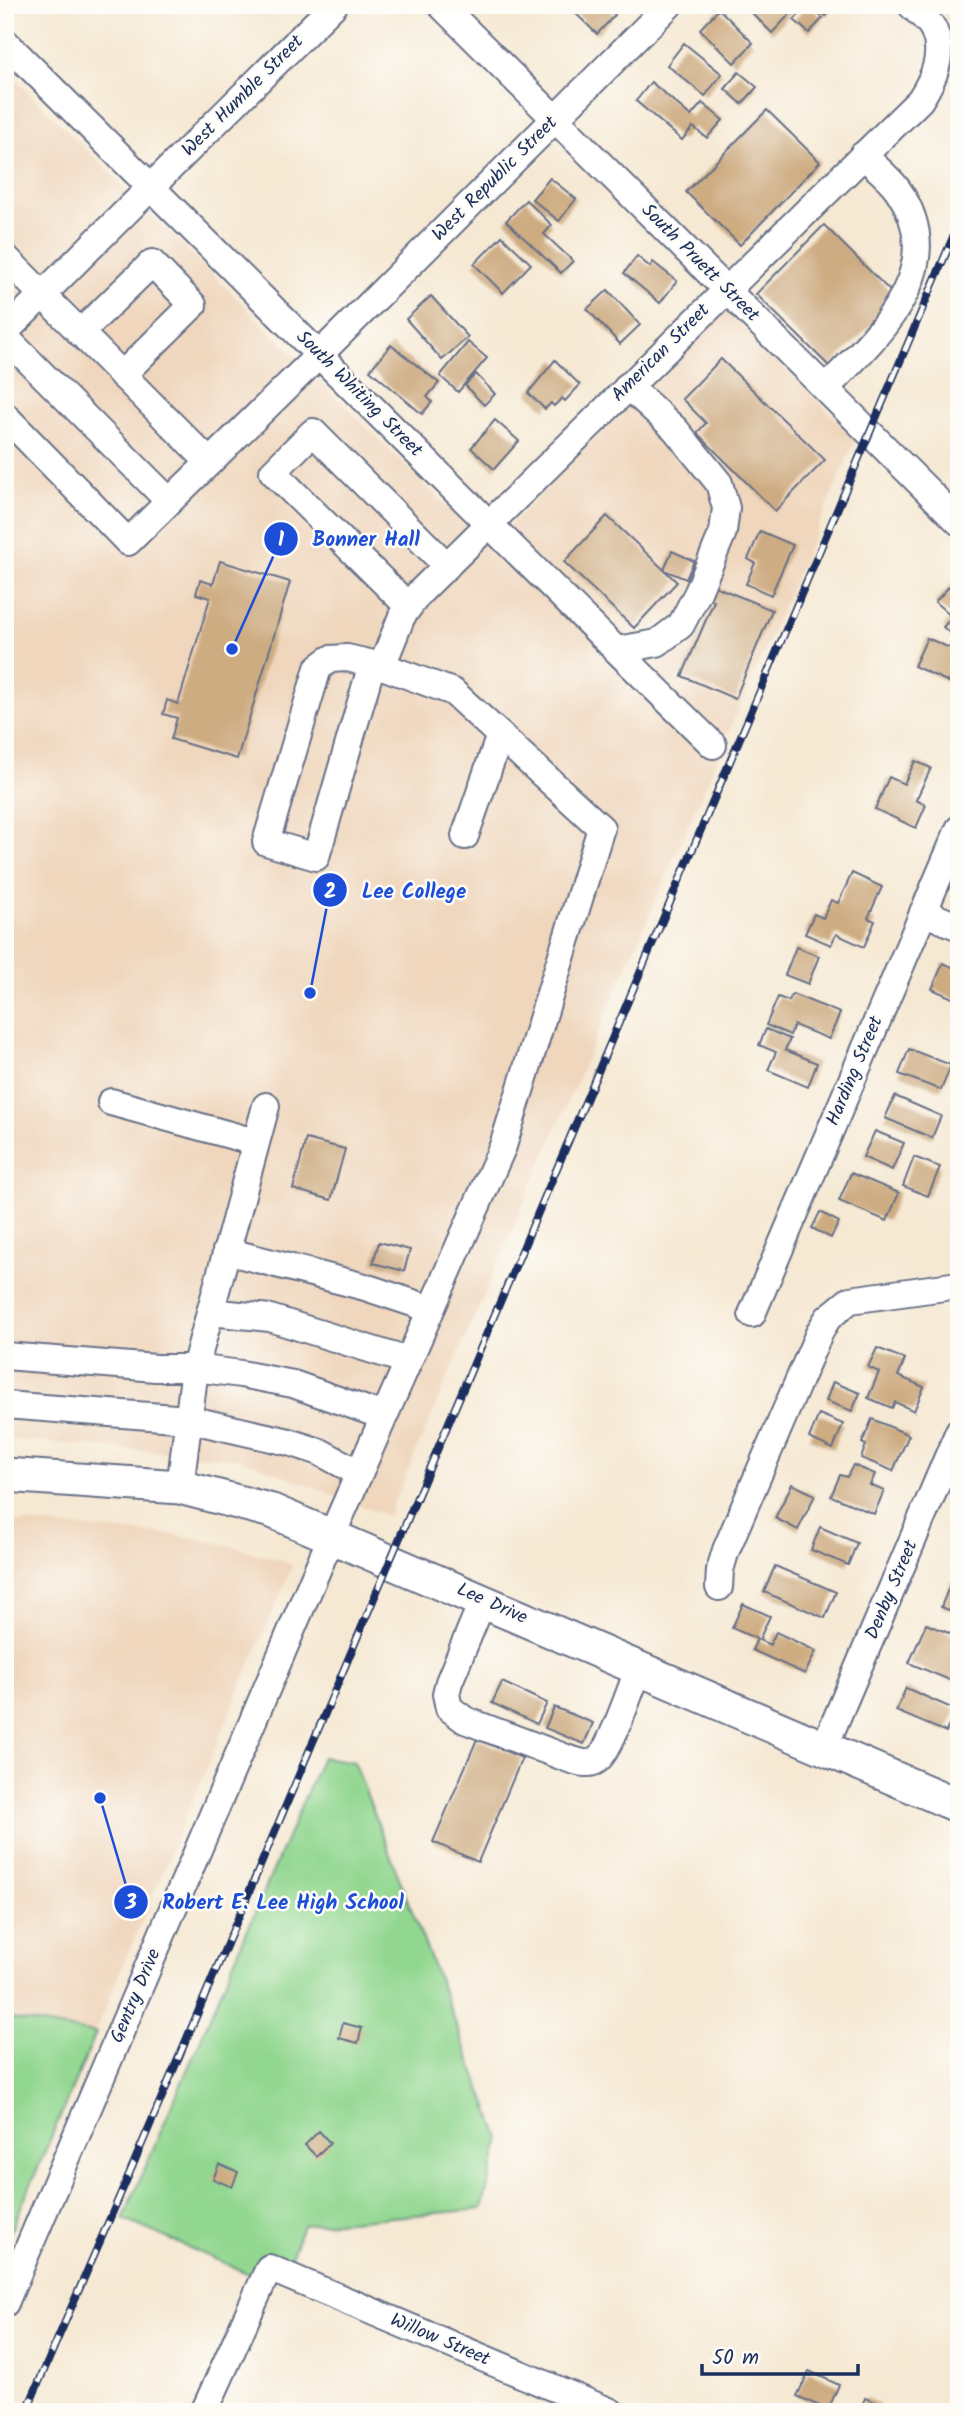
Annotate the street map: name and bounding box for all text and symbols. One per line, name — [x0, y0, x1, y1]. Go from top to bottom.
street label: West Humble Street — [175, 28, 311, 164]
street label: West Republic Street — [425, 109, 565, 249]
street label: South Pruett Street — [634, 197, 767, 330]
street label: American Street — [605, 296, 718, 409]
street label: South Whiting Street — [289, 324, 430, 465]
callout: Bonner Hall — [264, 518, 434, 560]
text: 1 — [278, 524, 285, 557]
text: Bonner Hall — [312, 524, 420, 557]
callout: Lee College — [313, 869, 480, 911]
text: 2 — [324, 876, 336, 909]
text: Lee College — [362, 876, 466, 909]
street label: Harding Street — [818, 1011, 892, 1131]
street label: Denby Street — [858, 1535, 927, 1644]
street label: Lee Drive — [452, 1575, 533, 1633]
callout: Robert E. Lee High School — [113, 1881, 418, 1923]
text: 3 — [124, 1887, 137, 1920]
text: Robert E. Lee High School — [162, 1887, 404, 1920]
street label: Gentry Drive — [103, 1944, 170, 2048]
street label: Willow Street — [385, 2306, 495, 2375]
scale bar — [702, 2333, 857, 2377]
text: 50 m — [712, 2342, 759, 2375]

